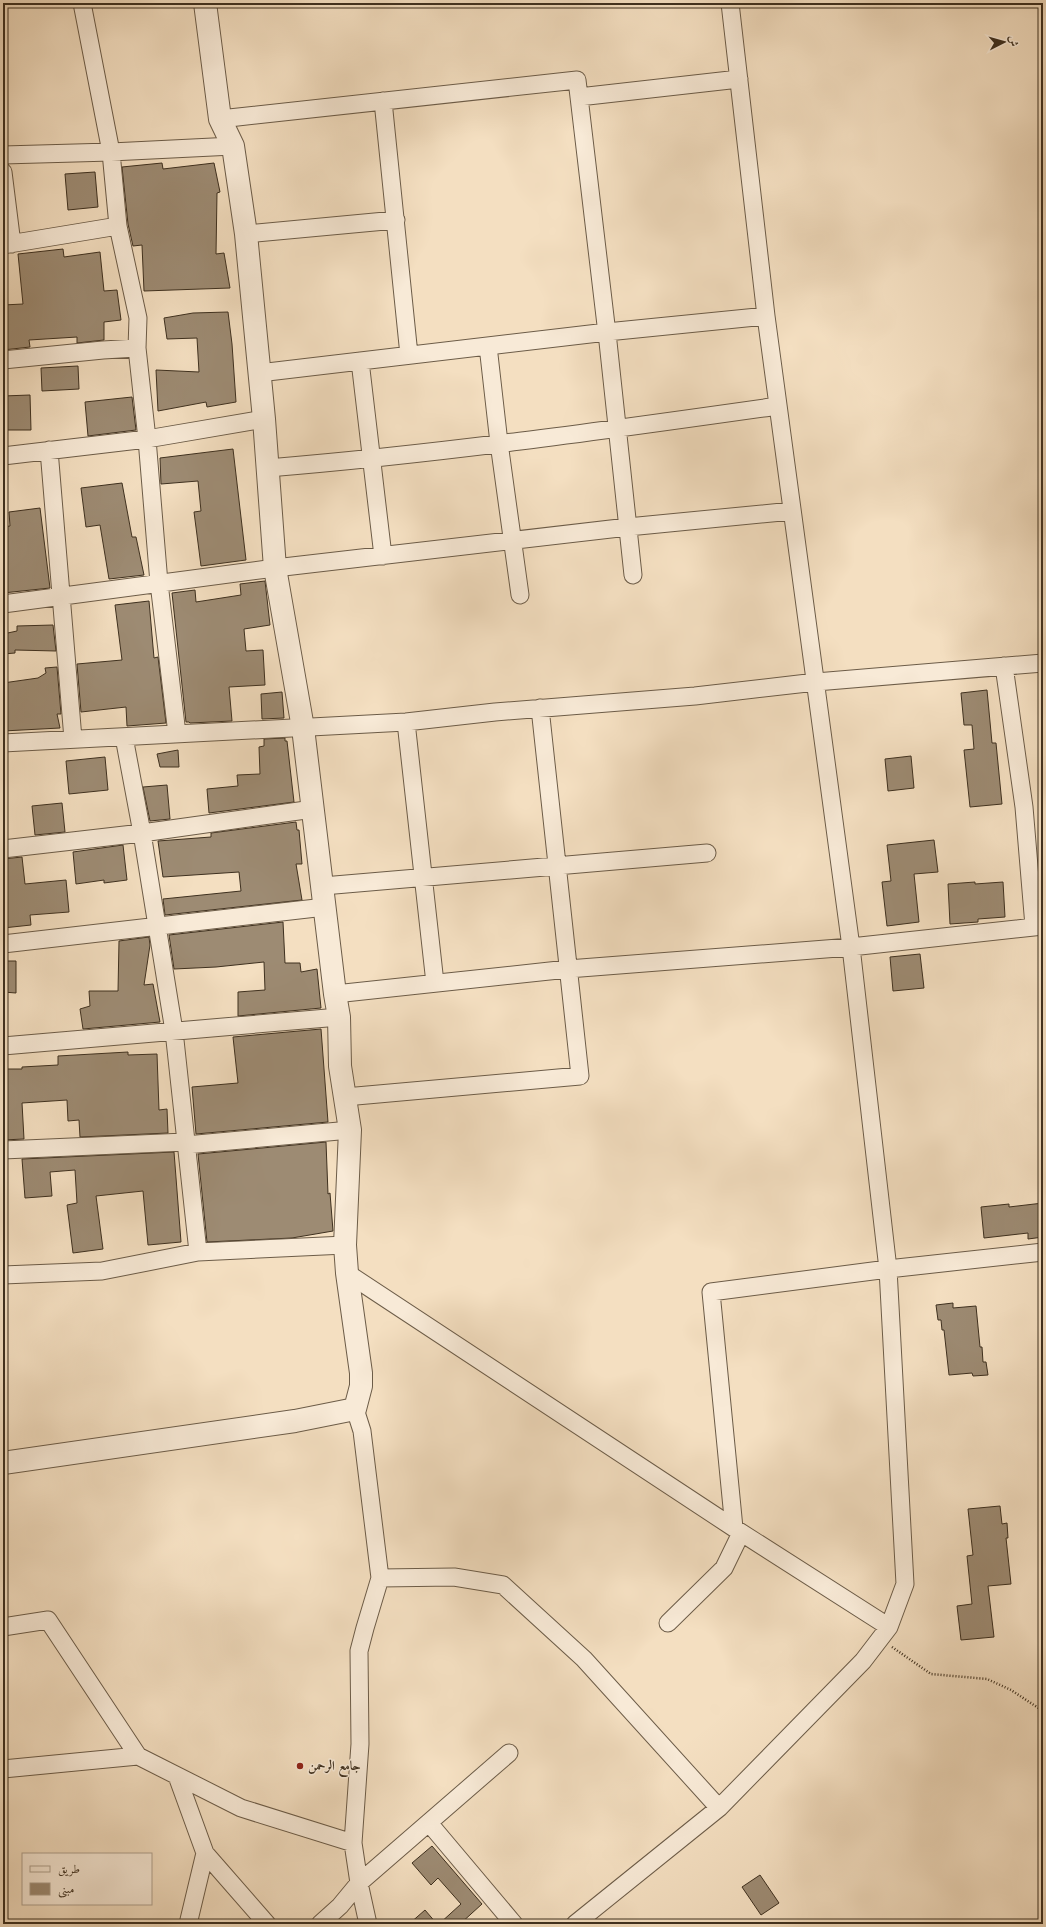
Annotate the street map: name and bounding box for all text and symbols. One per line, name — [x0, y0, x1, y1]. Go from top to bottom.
north arrow — [984, 22, 1024, 62]
text: ش — [1005, 35, 1021, 47]
place label: جامع الرحمن — [308, 1757, 361, 1778]
marker: جامع الرحمن — [295, 1761, 305, 1771]
legend — [22, 1853, 152, 1905]
text: طريق — [58, 1861, 80, 1877]
text: مبنى — [58, 1881, 74, 1898]

